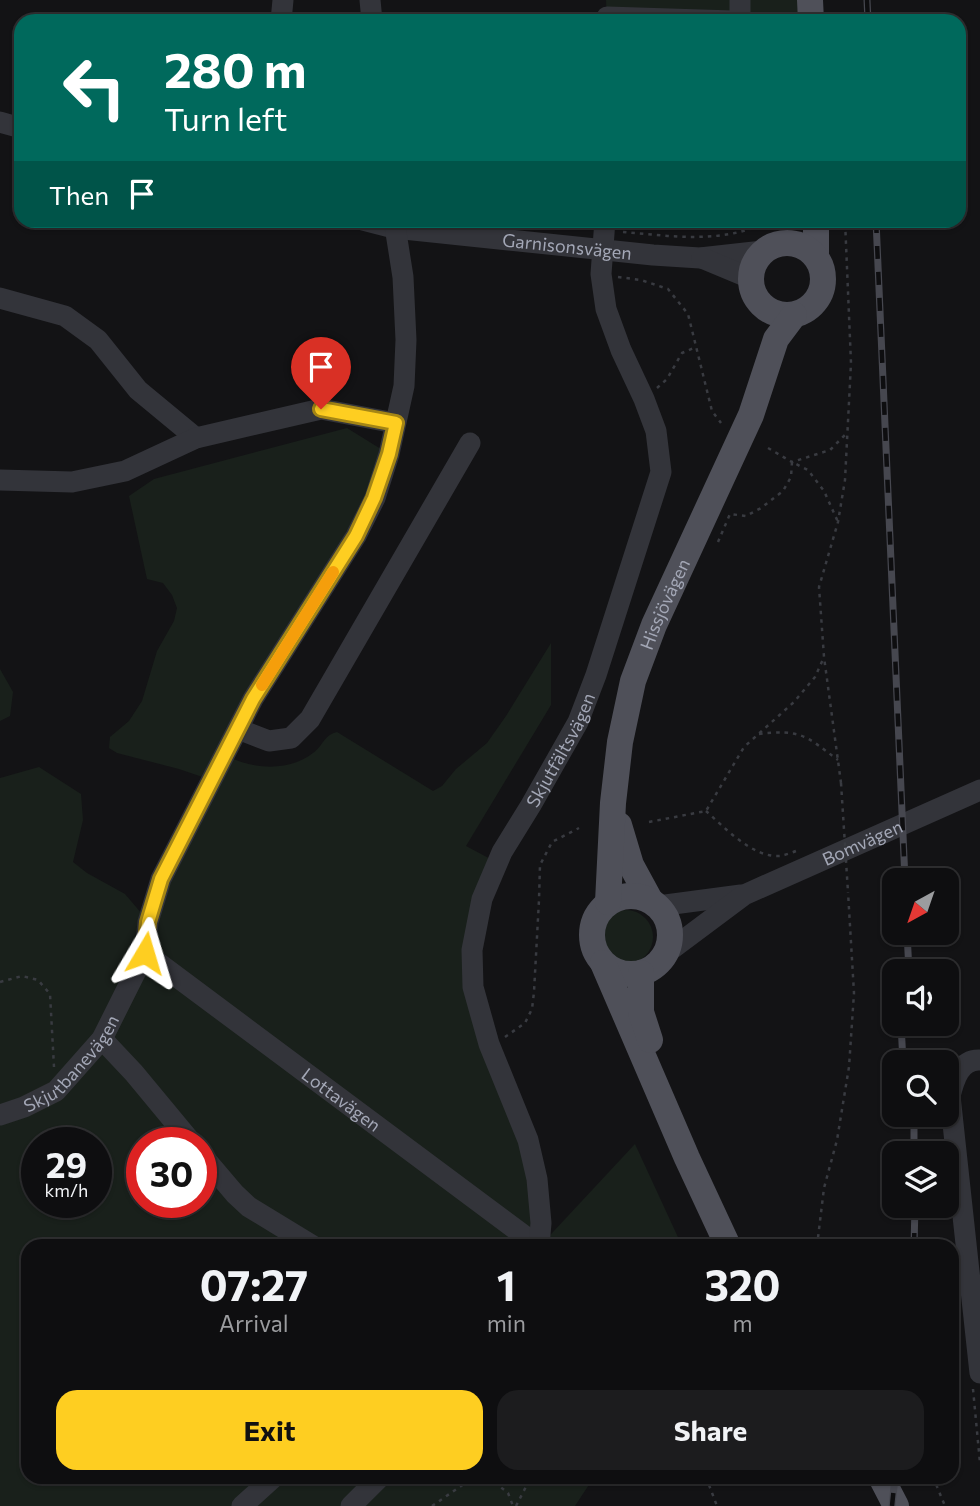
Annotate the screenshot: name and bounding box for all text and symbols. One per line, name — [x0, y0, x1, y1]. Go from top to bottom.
text: 280 m — [164, 38, 307, 98]
icon: left — [49, 42, 140, 133]
text: Turn left — [164, 98, 288, 138]
icon: arrive — [123, 175, 161, 213]
text: Then — [49, 179, 109, 210]
street label: Garnisonsvägen — [501, 228, 633, 264]
pin — [291, 337, 351, 409]
icon: arrive — [302, 348, 340, 386]
street label: Hissjövägen — [635, 555, 694, 653]
street label: Skjutfältsvägen — [521, 690, 599, 811]
street label: Bomvägen — [819, 815, 906, 870]
north arrow — [882, 868, 959, 945]
map controls — [882, 868, 959, 1218]
position arrow — [108, 916, 182, 990]
button: sound — [882, 959, 959, 1036]
street label: Skjutbanevägen — [20, 1011, 123, 1116]
button: search — [882, 1050, 959, 1127]
street label: Lottavägen — [298, 1063, 385, 1136]
speed limit sign: 30 — [126, 1127, 217, 1218]
button: layers — [882, 1141, 959, 1218]
text: 29 — [46, 1142, 87, 1185]
text: km/h — [45, 1179, 88, 1201]
text: 07:27 — [200, 1258, 308, 1310]
text: 1 — [497, 1258, 516, 1310]
text: 320 — [705, 1258, 780, 1310]
text: Arrival — [219, 1309, 289, 1337]
text: min — [487, 1309, 526, 1337]
text: m — [732, 1309, 752, 1337]
button: Exit — [56, 1390, 483, 1470]
button: Share — [497, 1390, 924, 1470]

